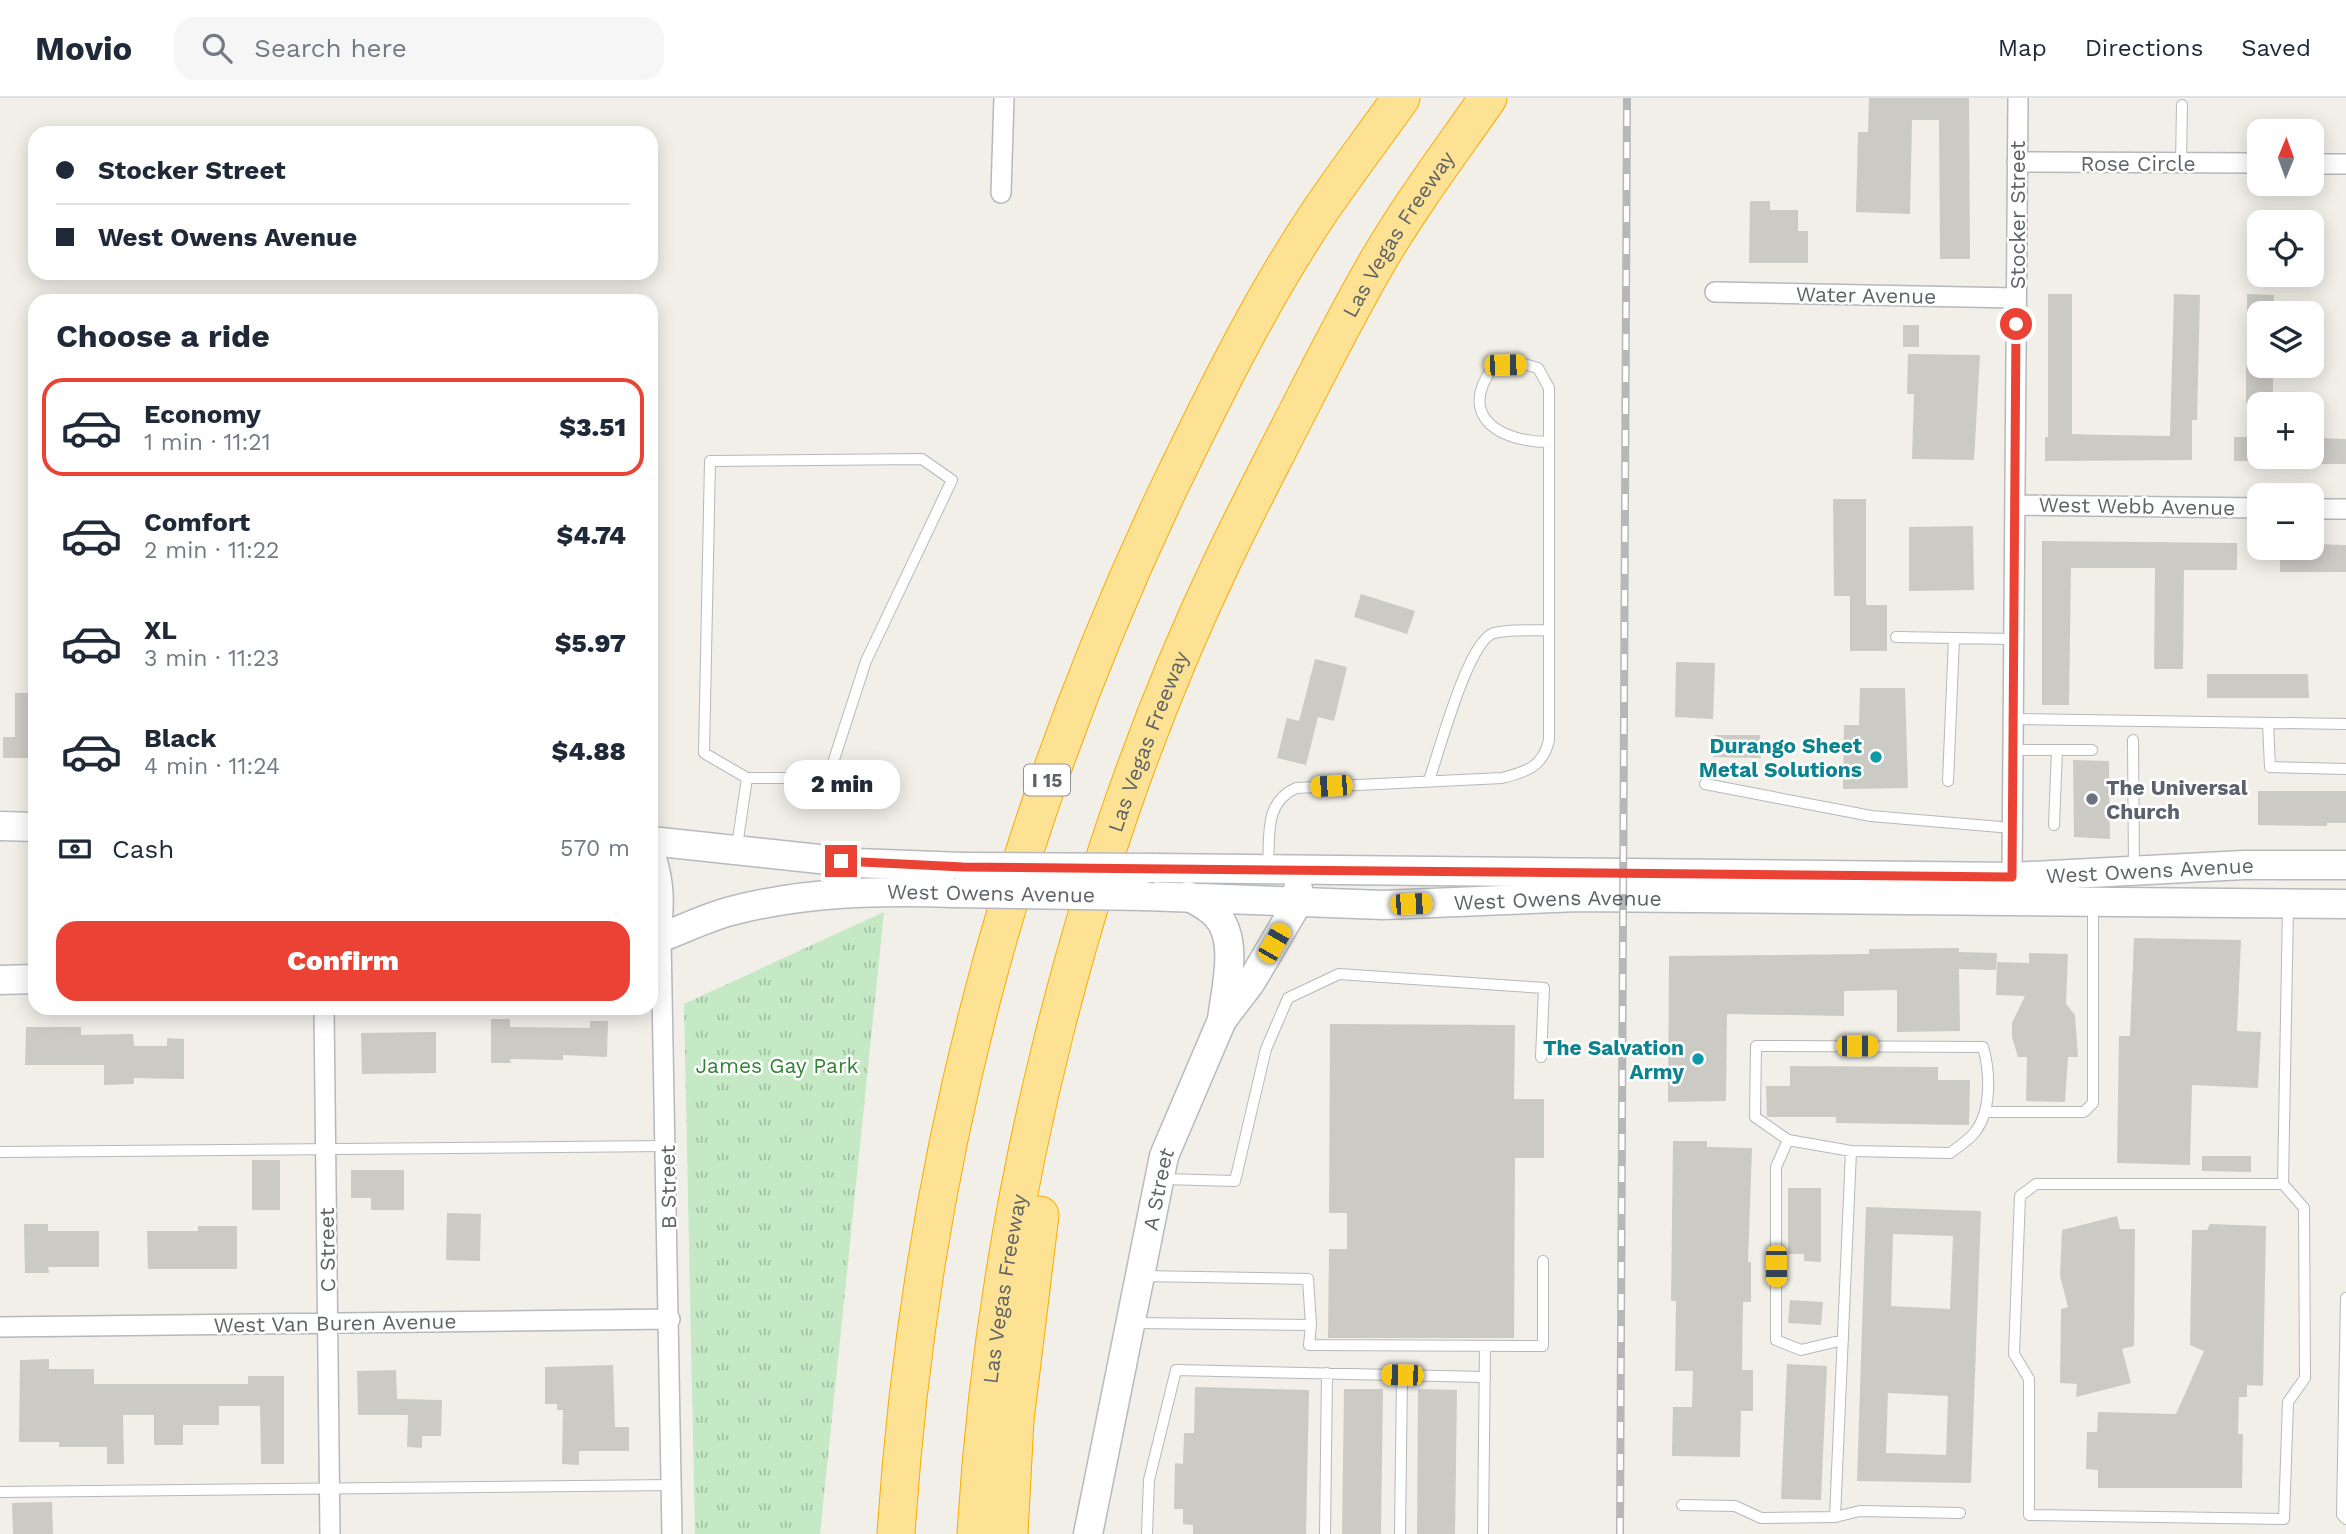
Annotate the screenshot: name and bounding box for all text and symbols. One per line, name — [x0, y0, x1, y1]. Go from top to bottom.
search box — [174, 17, 664, 80]
text: Movio — [35, 29, 132, 68]
icon: search — [198, 29, 236, 67]
text: Search here — [254, 33, 407, 63]
text: Map — [1998, 34, 2047, 62]
text: Directions — [2085, 34, 2203, 62]
text: Saved — [2241, 34, 2311, 62]
north arrow — [2247, 119, 2324, 196]
map controls — [2247, 119, 2324, 560]
street label: Stocker Street — [2005, 140, 2030, 289]
street label: Las Vegas Freeway — [1336, 146, 1459, 321]
street label: Rose Circle — [2080, 151, 2196, 176]
text: Stocker Street — [98, 155, 286, 185]
button: locate — [2247, 210, 2324, 287]
text: West Owens Avenue — [98, 222, 357, 252]
street label: Water Avenue — [1796, 281, 1936, 309]
button: layers — [2247, 301, 2324, 378]
route start — [2000, 308, 2032, 340]
text: Choose a ride — [56, 317, 270, 355]
car — [1484, 354, 1527, 376]
button: + — [2247, 392, 2324, 469]
icon: car — [60, 396, 123, 459]
text: Economy — [144, 399, 261, 429]
text: $3.51 — [559, 412, 626, 442]
text: 1 min · 11:21 — [144, 429, 271, 456]
button: − — [2247, 483, 2324, 560]
street label: West Webb Avenue — [2038, 492, 2236, 520]
icon: car — [60, 504, 123, 567]
text: Comfort — [144, 507, 250, 537]
text: $4.74 — [556, 520, 626, 550]
text: 2 min · 11:22 — [144, 537, 280, 564]
icon: car — [60, 612, 123, 675]
text: XL — [144, 615, 177, 645]
text: $5.97 — [555, 628, 626, 658]
text: 3 min · 11:23 — [144, 645, 280, 672]
street label: Las Vegas Freeway — [1102, 647, 1193, 835]
icon: car — [60, 720, 123, 783]
text: Black — [144, 723, 216, 753]
place label: Durango Sheet Metal Solutions — [1699, 733, 1862, 782]
text: $4.88 — [552, 736, 626, 766]
marker: Durango Sheet Metal Solutions — [1868, 749, 1884, 765]
text: 4 min · 11:24 — [144, 753, 280, 780]
callout: 2 min — [783, 760, 899, 808]
road number: I 15 — [1024, 764, 1070, 796]
text: 2 min — [811, 771, 873, 798]
car — [1310, 774, 1353, 798]
place label: The Universal Church — [2106, 775, 2248, 824]
marker: The Universal Church — [2084, 791, 2100, 807]
icon: cash — [56, 830, 94, 868]
text: Cash — [112, 834, 174, 864]
text: 570 m — [560, 835, 630, 862]
route end — [825, 845, 857, 877]
street label: West Owens Avenue — [2045, 853, 2254, 888]
street label: West Owens Avenue — [887, 879, 1095, 907]
street label: West Owens Avenue — [1453, 884, 1662, 915]
car — [1390, 893, 1433, 915]
car — [1255, 920, 1294, 966]
button: Confirm — [56, 921, 630, 1001]
place label: The Salvation Army — [1543, 1035, 1684, 1084]
car — [1837, 1036, 1879, 1057]
marker: The Salvation Army — [1690, 1051, 1706, 1067]
park label: James Gay Park — [696, 1053, 859, 1078]
street label: A Street — [1137, 1143, 1179, 1232]
street label: B Street — [655, 1145, 681, 1229]
street label: Las Vegas Freeway — [977, 1192, 1031, 1385]
street label: C Street — [314, 1207, 340, 1293]
car — [1766, 1245, 1787, 1287]
street label: West Van Buren Avenue — [213, 1308, 457, 1338]
car — [1381, 1364, 1424, 1386]

